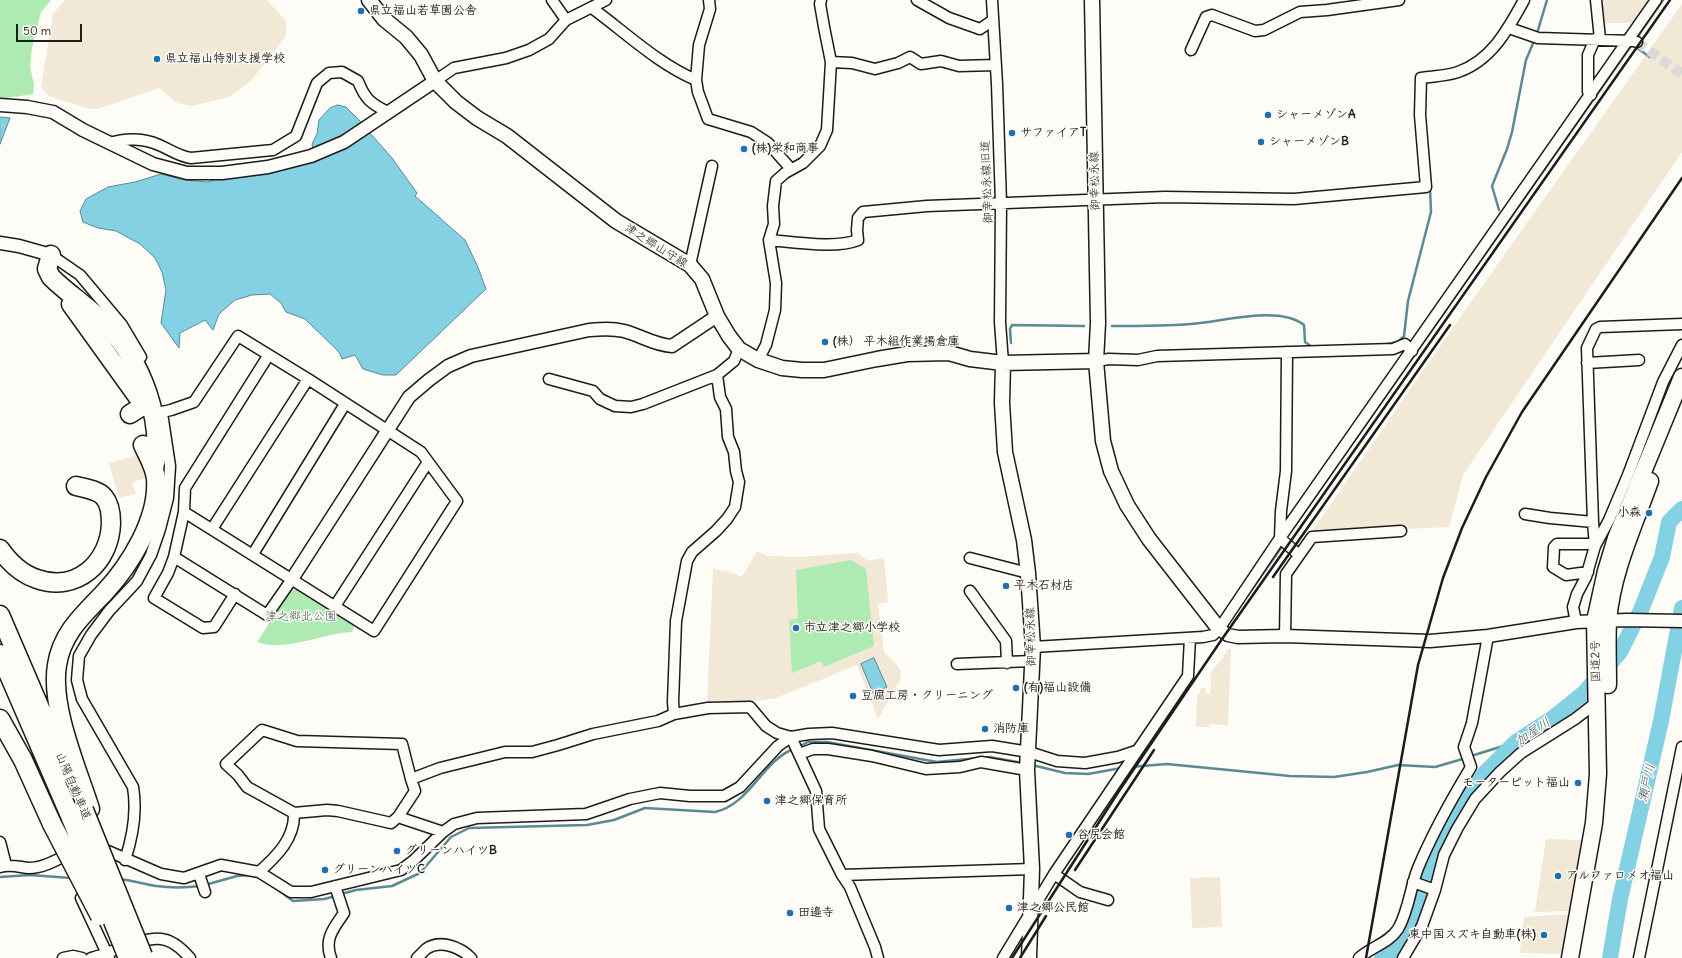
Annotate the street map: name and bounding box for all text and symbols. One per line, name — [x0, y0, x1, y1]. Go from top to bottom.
place label: 県立福山若草園公舎 — [369, 4, 477, 18]
marker: 県立福山若草園公舎 — [356, 6, 366, 16]
scale bar — [18, 16, 84, 42]
text: 50 m — [23, 23, 51, 38]
place label: 県立福山特別支援学校 — [165, 52, 285, 66]
marker: 県立福山特別支援学校 — [152, 54, 162, 64]
place label: シャーメゾンA — [1276, 108, 1356, 122]
marker: シャーメゾンA — [1263, 110, 1273, 120]
place label: サファイアT — [1020, 126, 1086, 140]
marker: サファイアT — [1007, 128, 1017, 138]
place label: シャーメゾンB — [1269, 135, 1349, 149]
marker: シャーメゾンB — [1256, 137, 1266, 147]
street label: 御幸松永線旧道 — [978, 140, 996, 224]
place label: (株)栄和商事 — [752, 142, 819, 156]
marker: (株)栄和商事 — [739, 144, 749, 154]
street label: 御幸松永線 — [1087, 151, 1103, 211]
street label: 津之郷山守線 — [622, 221, 690, 271]
place label: (株） 平木組作業場倉庫 — [833, 335, 959, 349]
marker: (株） 平木組作業場倉庫 — [820, 337, 830, 347]
place label: 小森 — [1617, 506, 1641, 520]
marker: 小森 — [1644, 508, 1654, 518]
place label: 平木石材店 — [1014, 579, 1074, 593]
marker: 平木石材店 — [1001, 581, 1011, 591]
street label: 御幸松永線 — [1023, 607, 1039, 667]
park label: 津之郷北公園 — [265, 610, 337, 624]
place label: 市立津之郷小学校 — [804, 621, 900, 635]
marker: 市立津之郷小学校 — [791, 623, 801, 633]
street label: 国道2号 — [1588, 640, 1604, 682]
place label: (有)福山設備 — [1024, 681, 1091, 695]
marker: (有)福山設備 — [1011, 683, 1021, 693]
place label: 豆腐工房・クリーニング — [861, 689, 993, 703]
marker: 豆腐工房・クリーニング — [848, 691, 858, 701]
water label: 加屋川 — [1512, 715, 1554, 749]
place label: 消防庫 — [993, 722, 1029, 736]
marker: 消防庫 — [980, 724, 990, 734]
street label: 山陽自動車道 — [52, 750, 94, 822]
water label: 瀬戸川 — [1635, 762, 1659, 804]
place label: モーターピット福山 — [1462, 776, 1570, 790]
marker: モーターピット福山 — [1573, 778, 1583, 788]
place label: 津之郷保育所 — [775, 794, 847, 808]
marker: 津之郷保育所 — [762, 796, 772, 806]
place label: 谷尻会館 — [1077, 828, 1125, 842]
marker: 谷尻会館 — [1064, 830, 1074, 840]
place label: グリーンハイツB — [405, 844, 497, 858]
marker: グリーンハイツB — [392, 846, 402, 856]
place label: グリーンハイツC — [333, 863, 425, 877]
marker: グリーンハイツC — [320, 865, 330, 875]
place label: アルファロメオ福山 — [1566, 869, 1674, 883]
marker: アルファロメオ福山 — [1553, 871, 1563, 881]
place label: 津之郷公民館 — [1017, 901, 1089, 915]
marker: 津之郷公民館 — [1004, 903, 1014, 913]
place label: 田邉寺 — [798, 906, 834, 920]
marker: 田邉寺 — [785, 908, 795, 918]
place label: 東中国スズキ自動車(株) — [1409, 928, 1536, 942]
marker: 東中国スズキ自動車(株) — [1539, 930, 1549, 940]

